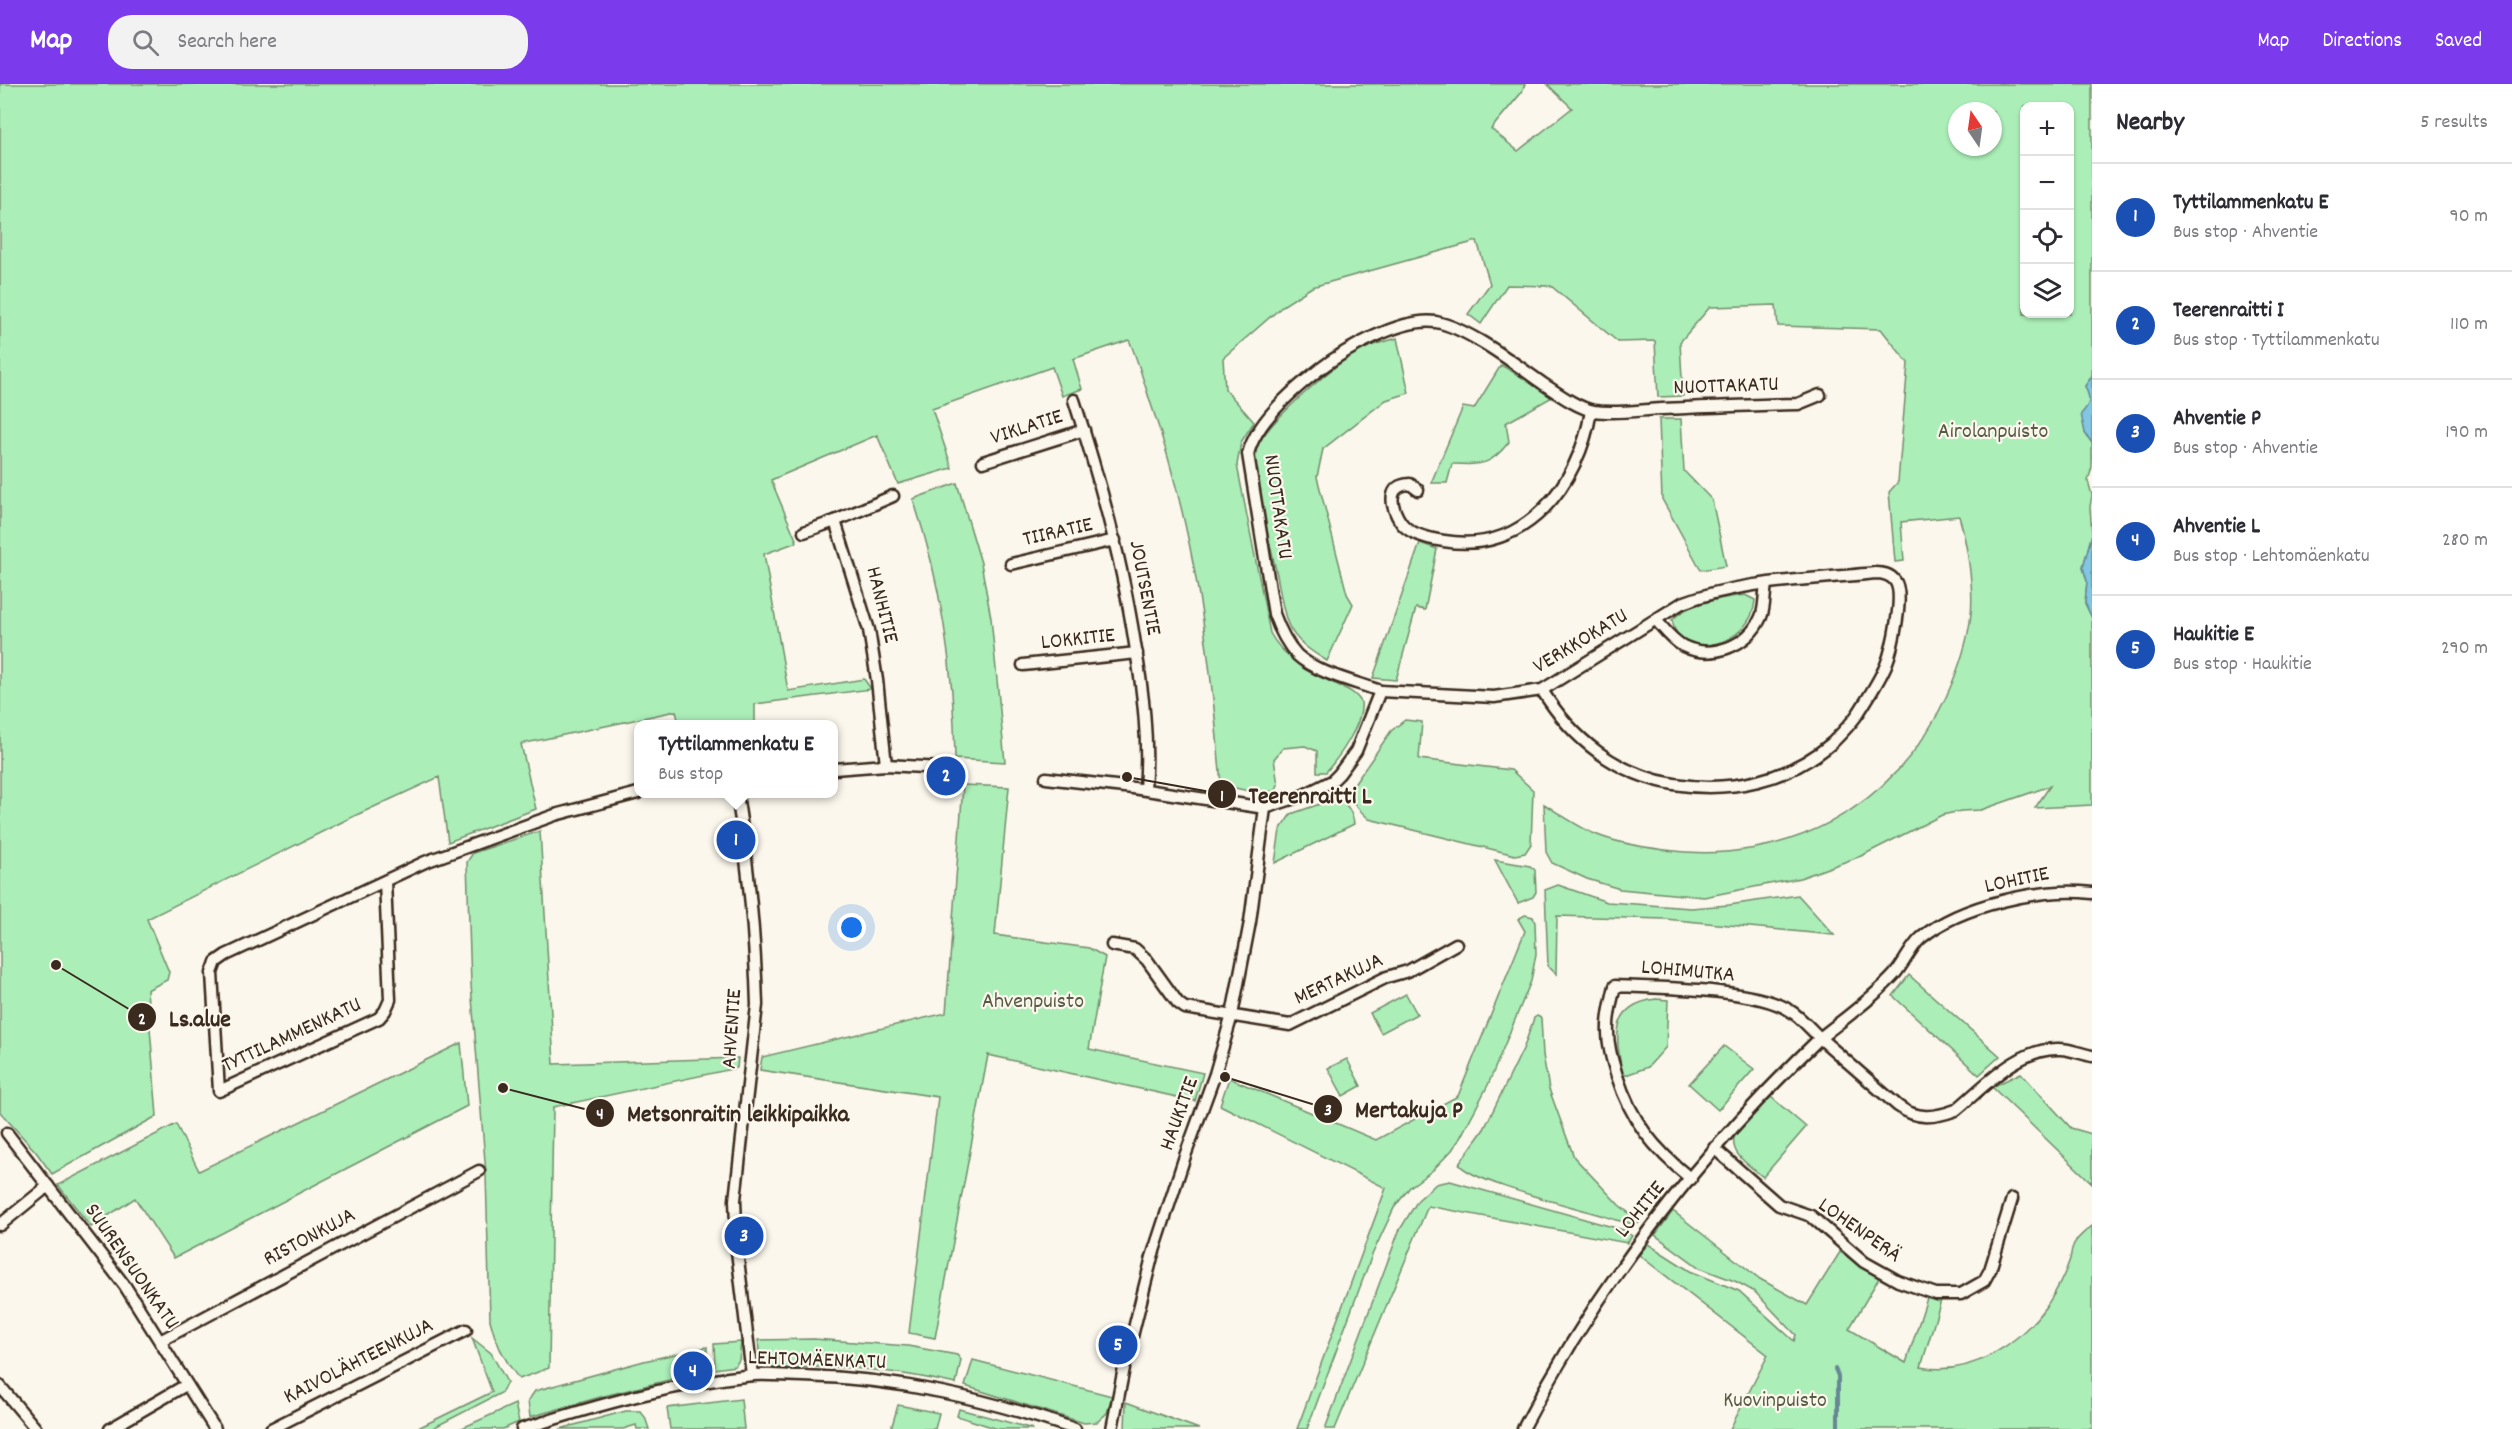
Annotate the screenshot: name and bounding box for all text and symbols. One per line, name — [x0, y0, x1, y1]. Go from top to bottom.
search box — [108, 15, 528, 69]
text: Map — [30, 22, 72, 62]
icon: search — [129, 26, 162, 59]
text: Search here — [177, 27, 277, 58]
text: Map — [2258, 27, 2289, 57]
text: Directions — [2322, 27, 2402, 57]
text: Saved — [2435, 27, 2482, 57]
north arrow — [1948, 102, 2002, 156]
map controls — [2020, 102, 2074, 318]
button: + — [2020, 102, 2074, 156]
text: Nearby — [2116, 105, 2184, 142]
text: 5 results — [2420, 109, 2488, 137]
button: − — [2020, 156, 2074, 210]
text: Tyttilammenkatu E — [2173, 188, 2329, 219]
text: 1 — [2133, 203, 2138, 231]
text: 90 m — [2450, 203, 2488, 231]
button: locate — [2020, 210, 2074, 264]
text: Bus stop · Ahventie — [2173, 219, 2318, 247]
button: layers — [2020, 264, 2074, 318]
text: Teerenraitti I — [2173, 296, 2284, 327]
text: 2 — [2131, 311, 2140, 339]
text: 110 m — [2450, 311, 2488, 339]
text: Bus stop · Tyttilammenkatu — [2173, 327, 2380, 355]
street label: NUOTTAKATU — [1673, 370, 1779, 404]
street label: VIKLATIE — [987, 402, 1067, 454]
text: Ahventie P — [2173, 404, 2261, 435]
park label: Airolanpuisto — [1938, 417, 2048, 448]
text: 3 — [2131, 419, 2140, 447]
text: 190 m — [2445, 419, 2488, 447]
text: Bus stop · Ahventie — [2173, 435, 2318, 463]
street label: NUOTTAKATU — [1254, 453, 1300, 561]
street label: TIIRATIE — [1020, 510, 1096, 556]
text: Ahventie L — [2173, 512, 2260, 543]
text: 4 — [2131, 527, 2140, 555]
text: 280 m — [2442, 527, 2488, 555]
street label: JOUTSENTIE — [1120, 538, 1168, 638]
text: Bus stop · Lehtomäenkatu — [2173, 543, 2370, 571]
street label: HANHITIE — [857, 563, 905, 647]
street label: VERKKOKATU — [1528, 601, 1634, 683]
text: Haukitie E — [2173, 620, 2254, 651]
street label: LOKKITIE — [1039, 621, 1117, 659]
text: 5 — [2131, 635, 2140, 663]
text: 290 m — [2441, 635, 2488, 663]
text: Bus stop · Haukitie — [2173, 651, 2312, 679]
popup — [634, 720, 838, 798]
text: Tyttilammenkatu E — [658, 730, 814, 761]
pin: 2 — [926, 754, 966, 798]
text: Bus stop — [658, 761, 723, 789]
callout: Teerenraitti L — [1207, 773, 1384, 815]
text: Teerenraitti L — [1248, 781, 1372, 815]
text: 1 — [1220, 785, 1224, 810]
pin: 1 — [716, 818, 756, 862]
street label: LOHITIE — [1982, 859, 2052, 903]
your location — [837, 913, 866, 942]
street label: MERTAKUJA — [1289, 946, 1389, 1014]
street label: LOHIMUTKA — [1640, 952, 1736, 992]
park label: Ahvenpuisto — [982, 987, 1084, 1018]
street label: AHVENTIE — [715, 988, 751, 1070]
street label: TYTTILAMMENKATU — [217, 990, 367, 1082]
callout: Ls.alue — [127, 996, 243, 1038]
text: Ls.alue — [169, 1004, 231, 1038]
text: 2 — [138, 1008, 146, 1033]
street label: HAUKITIE — [1152, 1073, 1208, 1155]
callout: Mertakuja P — [1313, 1088, 1475, 1130]
callout: Metsonraitin leikkipaikka — [585, 1092, 861, 1134]
text: Mertakuja P — [1355, 1095, 1463, 1129]
text: Metsonraitin leikkipaikka — [627, 1099, 850, 1133]
text: 3 — [1324, 1099, 1332, 1124]
text: 4 — [596, 1103, 604, 1128]
street label: LOHITIE — [1608, 1175, 1674, 1245]
street label: LOHENPERÄ — [1811, 1191, 1907, 1271]
street label: SUURENSUONKATU — [76, 1198, 186, 1336]
street label: RISTONKUJA — [258, 1201, 362, 1275]
pin: 3 — [724, 1214, 764, 1258]
street label: KAIVOLÄHTEENKUJA — [279, 1311, 439, 1413]
pin: 5 — [1098, 1322, 1138, 1368]
street label: LEHTOMÄENKATU — [747, 1343, 887, 1379]
pin: 4 — [674, 1348, 712, 1394]
park label: Kuovinpuisto — [1723, 1386, 1827, 1417]

